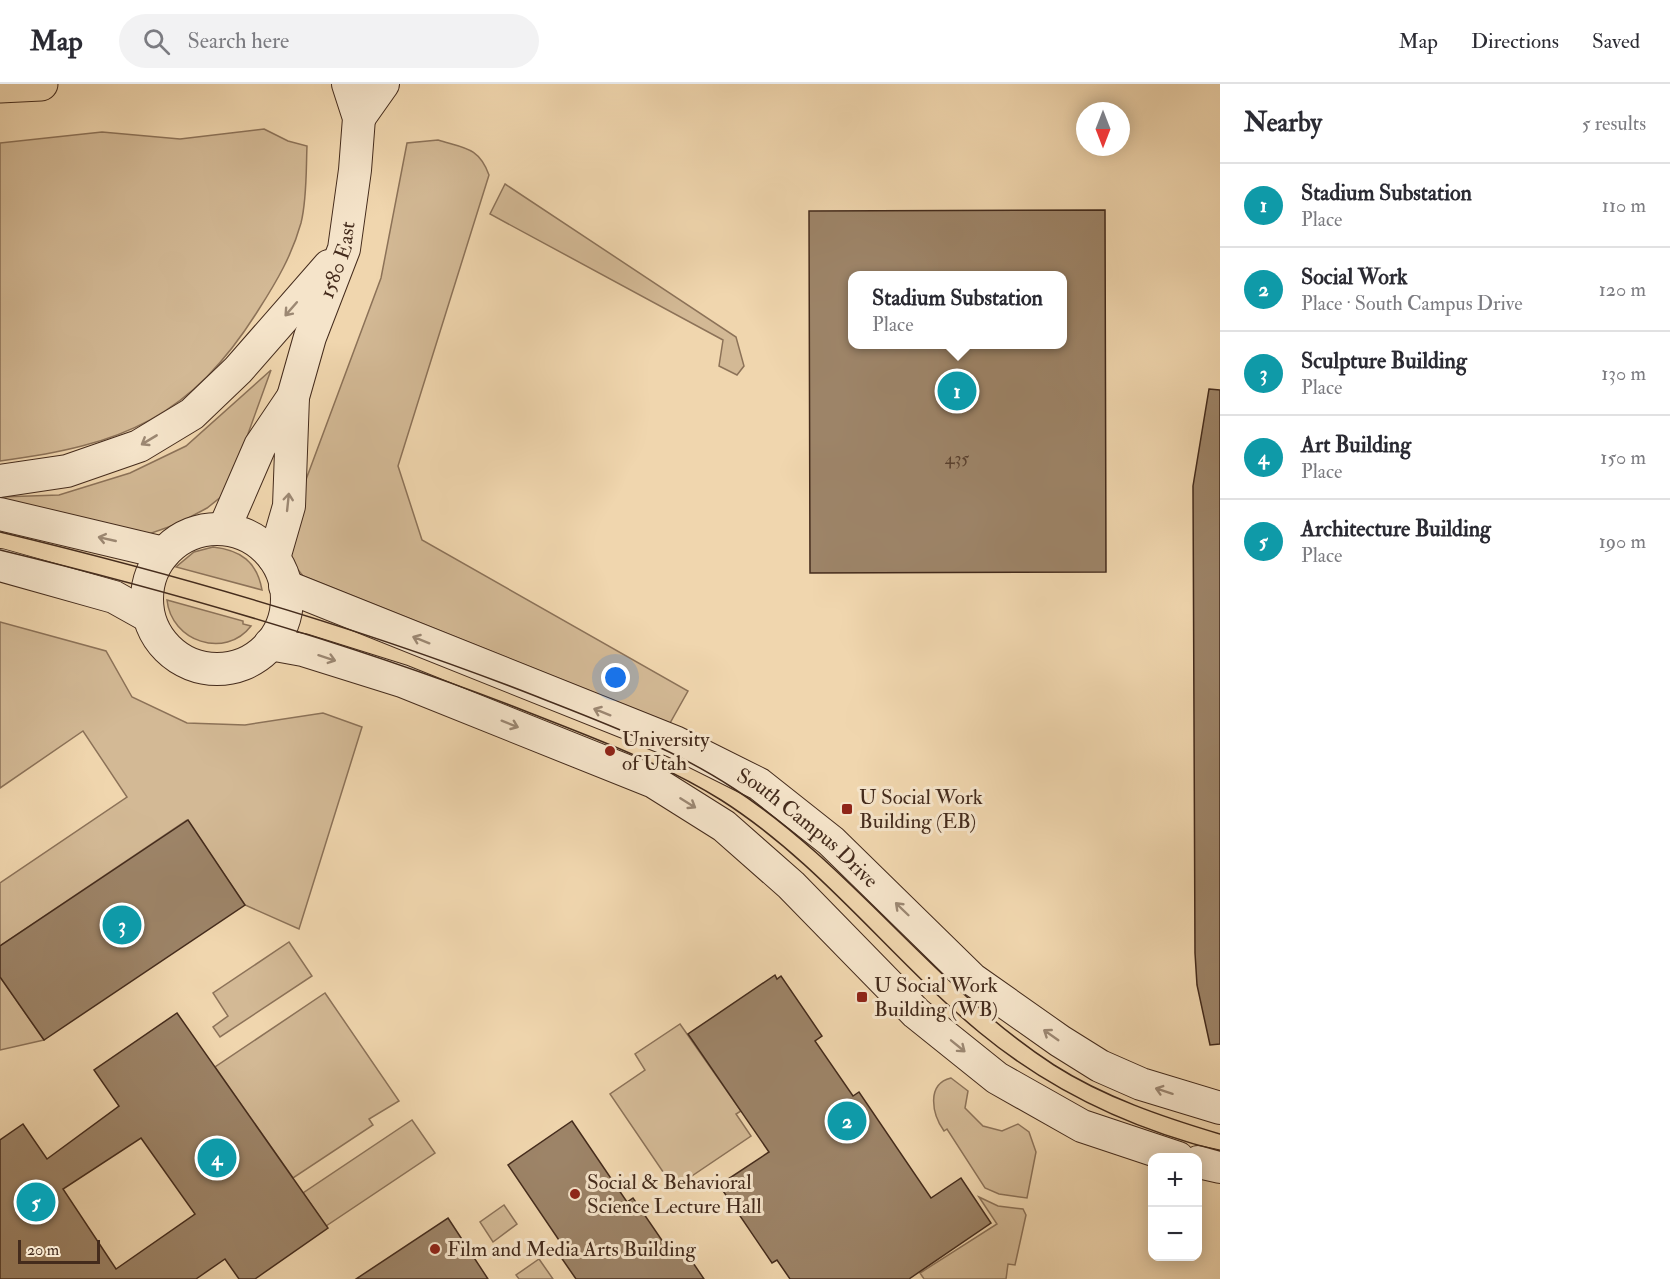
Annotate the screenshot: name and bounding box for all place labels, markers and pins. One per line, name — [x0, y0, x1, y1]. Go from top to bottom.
pin: 1 — [938, 368, 976, 414]
place label: University of Utah — [622, 726, 710, 777]
marker: University of Utah — [603, 744, 617, 758]
place label: U Social Work Building (EB) — [859, 784, 983, 835]
marker: U Social Work Building (EB) — [840, 802, 854, 816]
pin: 3 — [102, 902, 142, 948]
place label: U Social Work Building (WB) — [874, 972, 998, 1023]
marker: U Social Work Building (WB) — [855, 990, 869, 1004]
pin: 2 — [828, 1098, 866, 1144]
pin: 4 — [198, 1136, 236, 1180]
place label: Social & Behavioral Science Lecture Hall — [587, 1169, 762, 1220]
pin: 5 — [16, 1180, 56, 1224]
marker: Social & Behavioral Science Lecture Hall — [568, 1187, 582, 1201]
place label: Film and Media Arts Building — [447, 1236, 696, 1263]
marker: Film and Media Arts Building — [428, 1242, 442, 1256]

